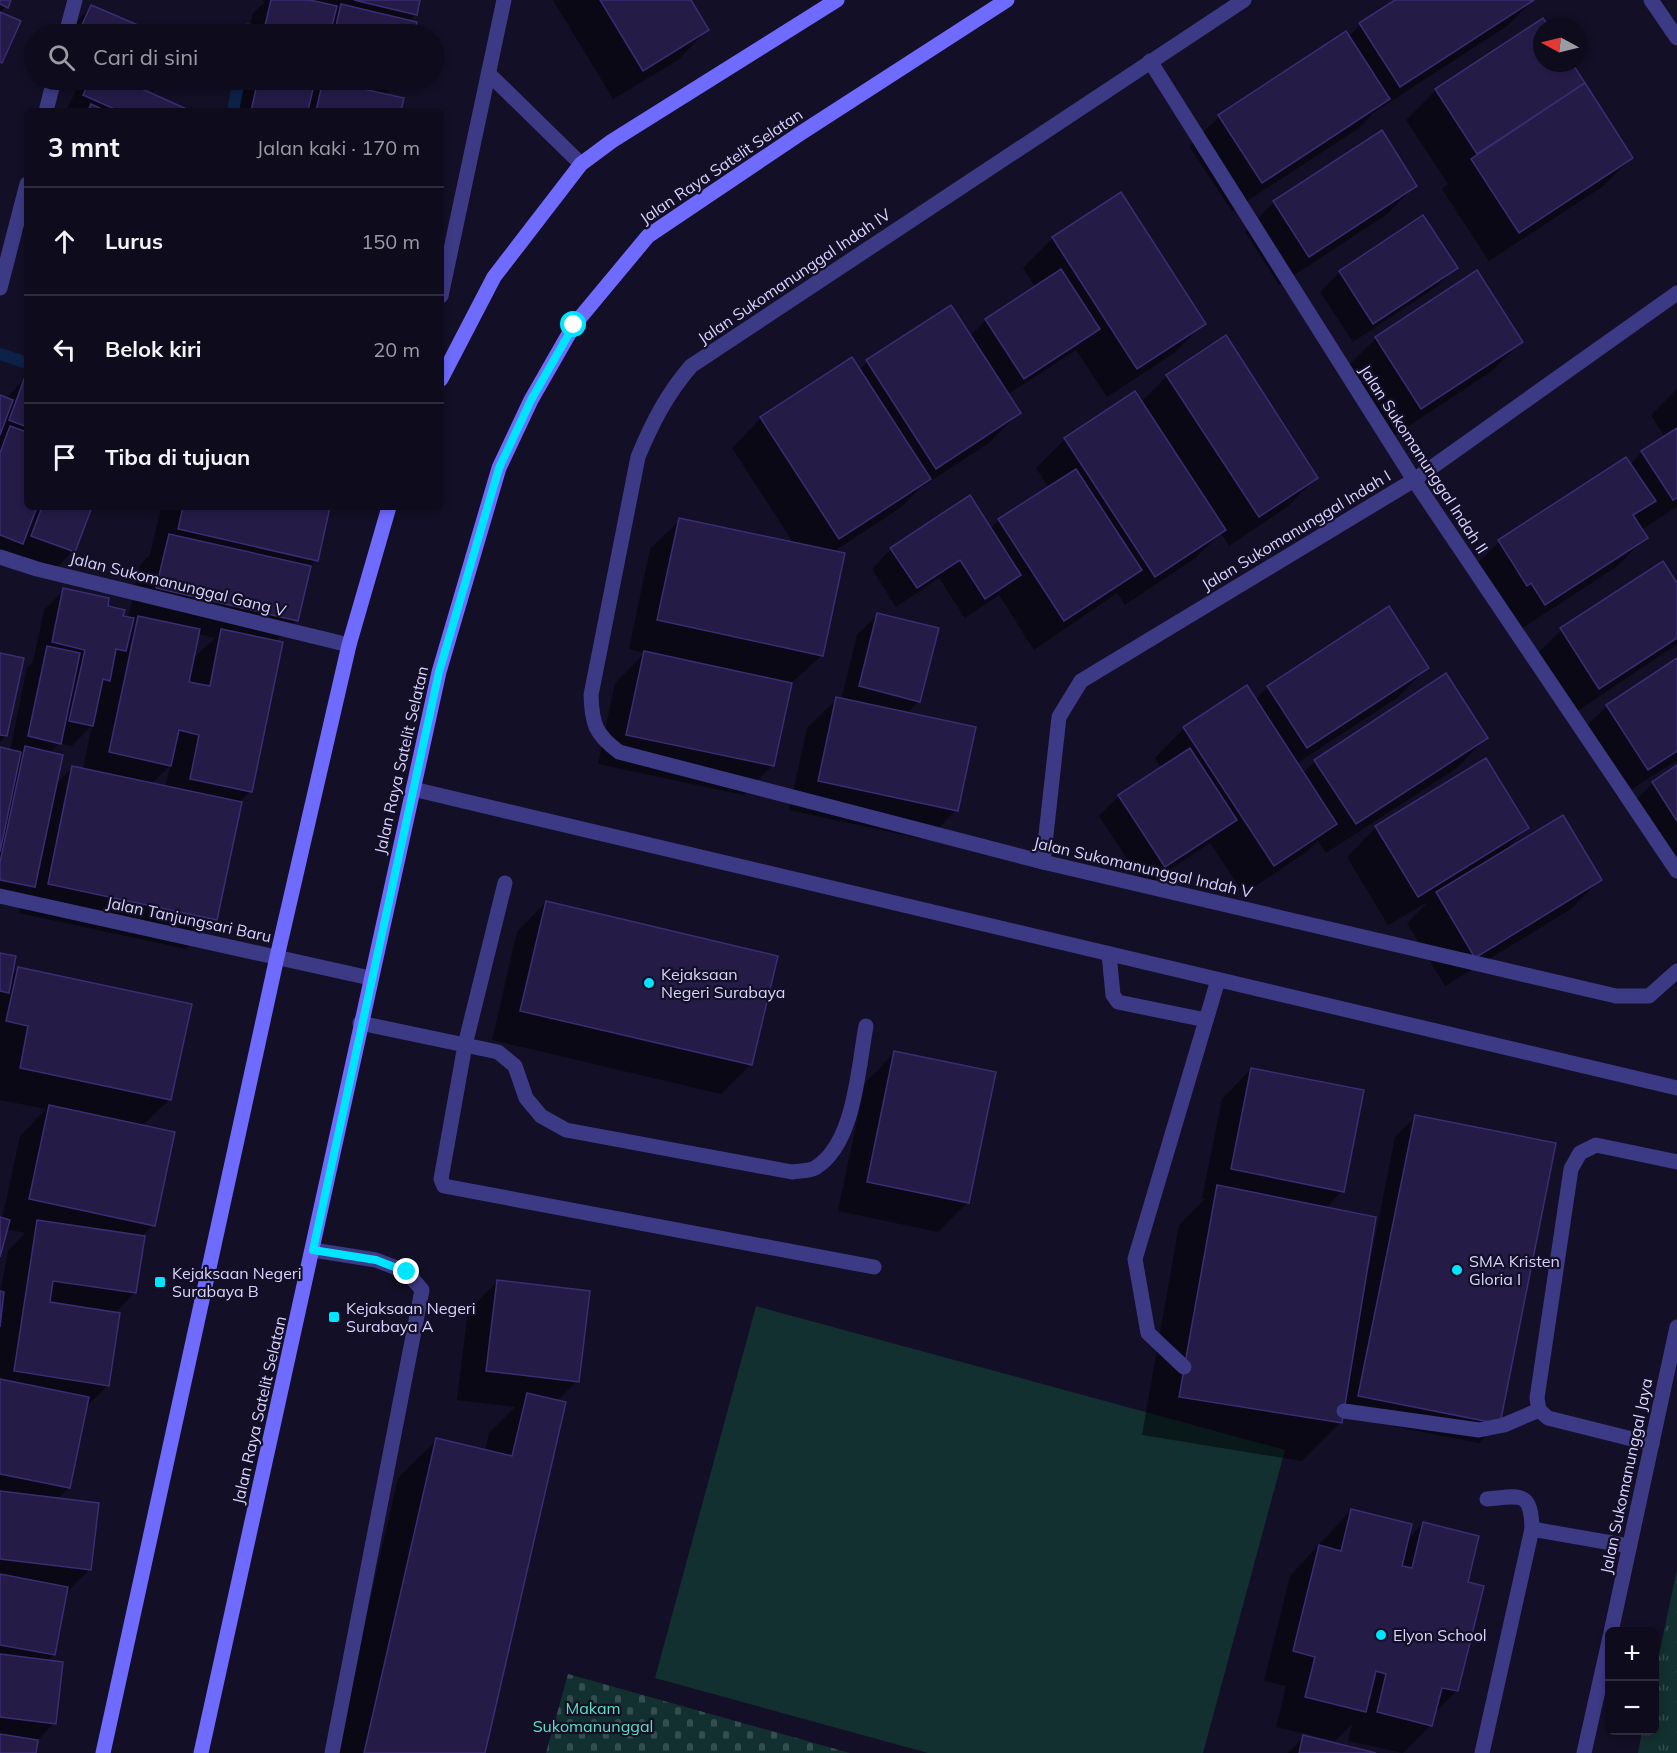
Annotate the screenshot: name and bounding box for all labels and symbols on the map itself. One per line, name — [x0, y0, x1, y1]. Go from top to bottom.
north arrow — [1533, 18, 1587, 72]
street label: Jalan Raya Satelit Selatan — [636, 104, 806, 228]
street label: Jalan Sukomanunggal Indah IV — [694, 203, 895, 348]
route start — [560, 311, 586, 337]
street label: Jalan Sukomanunggal Indah II — [1355, 361, 1493, 557]
street label: Jalan Sukomanunggal Indah I — [1198, 466, 1394, 594]
street label: Jalan Sukomanunggal Gang V — [68, 547, 289, 621]
street label: Jalan Raya Satelit Selatan — [370, 664, 432, 856]
street label: Jalan Sukomanunggal Indah V — [1032, 832, 1255, 902]
street label: Jalan Tanjungsari Baru — [105, 892, 273, 946]
place label: Kejaksaan Negeri Surabaya — [661, 964, 785, 1002]
marker: Kejaksaan Negeri Surabaya — [642, 976, 656, 990]
place label: SMA Kristen Gloria I — [1469, 1251, 1560, 1289]
route end — [393, 1258, 419, 1284]
place label: Kejaksaan Negeri Surabaya B — [172, 1263, 301, 1301]
marker: SMA Kristen Gloria I — [1450, 1263, 1464, 1277]
marker: Kejaksaan Negeri Surabaya B — [153, 1275, 167, 1289]
place label: Kejaksaan Negeri Surabaya A — [346, 1298, 475, 1336]
marker: Kejaksaan Negeri Surabaya A — [327, 1310, 341, 1324]
street label: Jalan Raya Satelit Selatan — [228, 1314, 290, 1506]
street label: Jalan Sukomanunggal Jaya — [1595, 1376, 1657, 1576]
place label: Elyon School — [1393, 1625, 1487, 1645]
marker: Elyon School — [1374, 1628, 1388, 1642]
park label: Makam Sukomanunggal — [533, 1698, 653, 1736]

